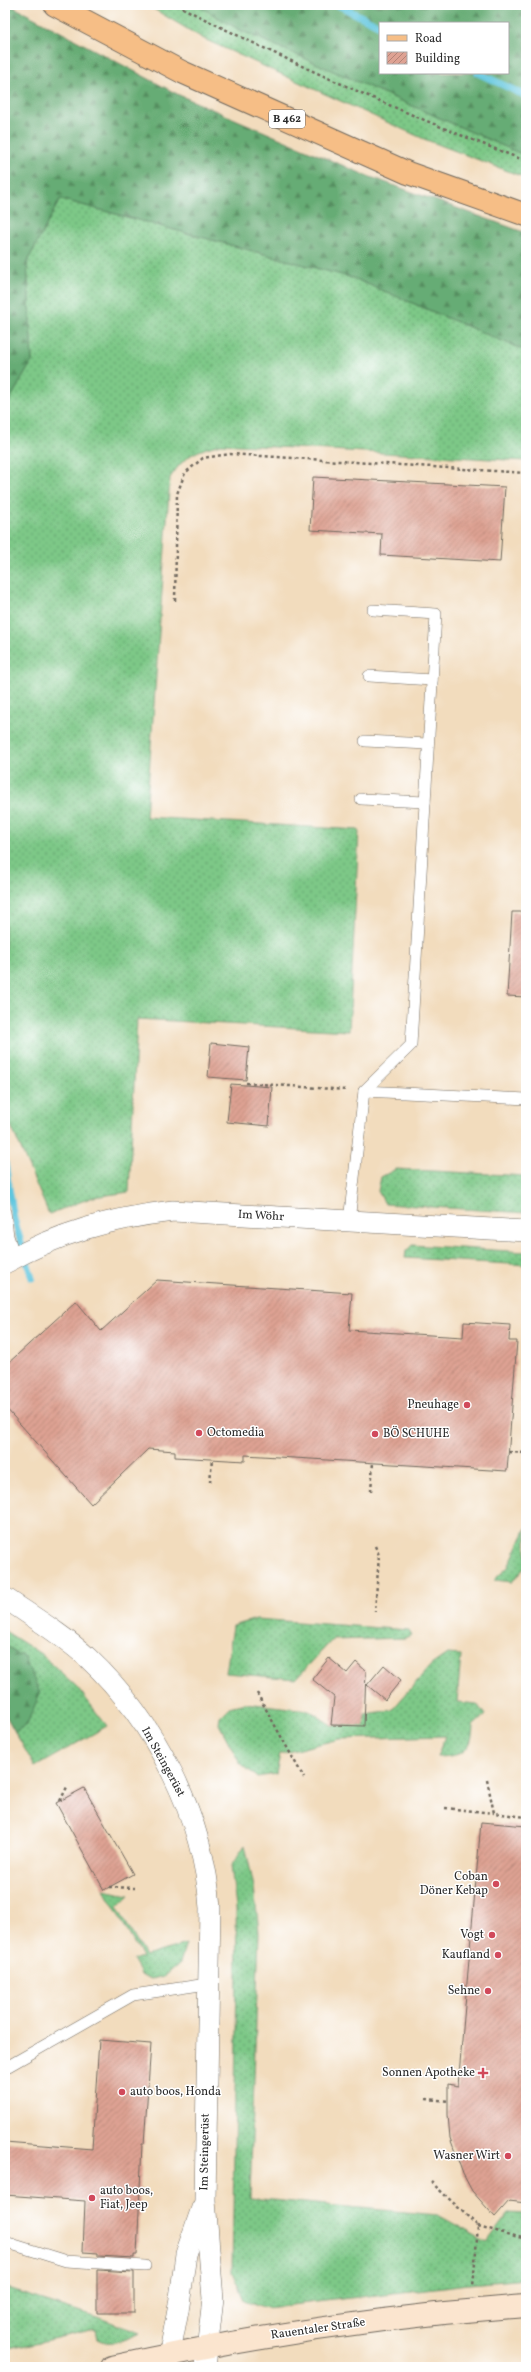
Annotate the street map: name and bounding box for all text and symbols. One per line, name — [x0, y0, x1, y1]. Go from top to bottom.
legend — [379, 22, 509, 74]
text: Road — [415, 31, 442, 47]
text: Building — [415, 51, 460, 67]
road number: B 462 — [269, 110, 305, 128]
street label: Im Wöhr — [237, 1207, 285, 1225]
place label: Pneuhage — [407, 1397, 459, 1413]
marker: Pneuhage — [462, 1400, 472, 1410]
place label: Octomedia — [207, 1425, 264, 1441]
place label: BÖ SCHUHE — [383, 1425, 450, 1442]
marker: Octomedia — [194, 1428, 204, 1438]
marker: BÖ SCHUHE — [370, 1429, 380, 1439]
street label: Im Steingerüst — [137, 1724, 189, 1800]
place label: Coban Döner Kebap — [420, 1869, 488, 1899]
marker: Coban Döner Kebap — [491, 1879, 501, 1889]
place label: Vogt — [460, 1927, 484, 1943]
marker: Vogt — [487, 1930, 497, 1940]
place label: Kaufland — [442, 1947, 490, 1963]
marker: Kaufland — [493, 1950, 503, 1960]
place label: Sehne — [448, 1983, 480, 1999]
marker: Sehne — [483, 1986, 493, 1996]
place label: Sonnen Apotheke — [382, 2065, 475, 2081]
marker: Sonnen Apotheke — [478, 2068, 488, 2078]
place label: auto boos, Honda — [130, 2084, 221, 2100]
marker: auto boos, Honda — [117, 2087, 127, 2097]
street label: Im Steingerüst — [196, 2113, 214, 2191]
place label: Wasner Wirt — [433, 2148, 500, 2164]
marker: Wasner Wirt — [503, 2151, 513, 2161]
place label: auto boos, Fiat, Jeep — [100, 2183, 153, 2213]
marker: auto boos, Fiat, Jeep — [87, 2193, 97, 2203]
street label: Rauentaler Straße — [270, 2314, 367, 2344]

